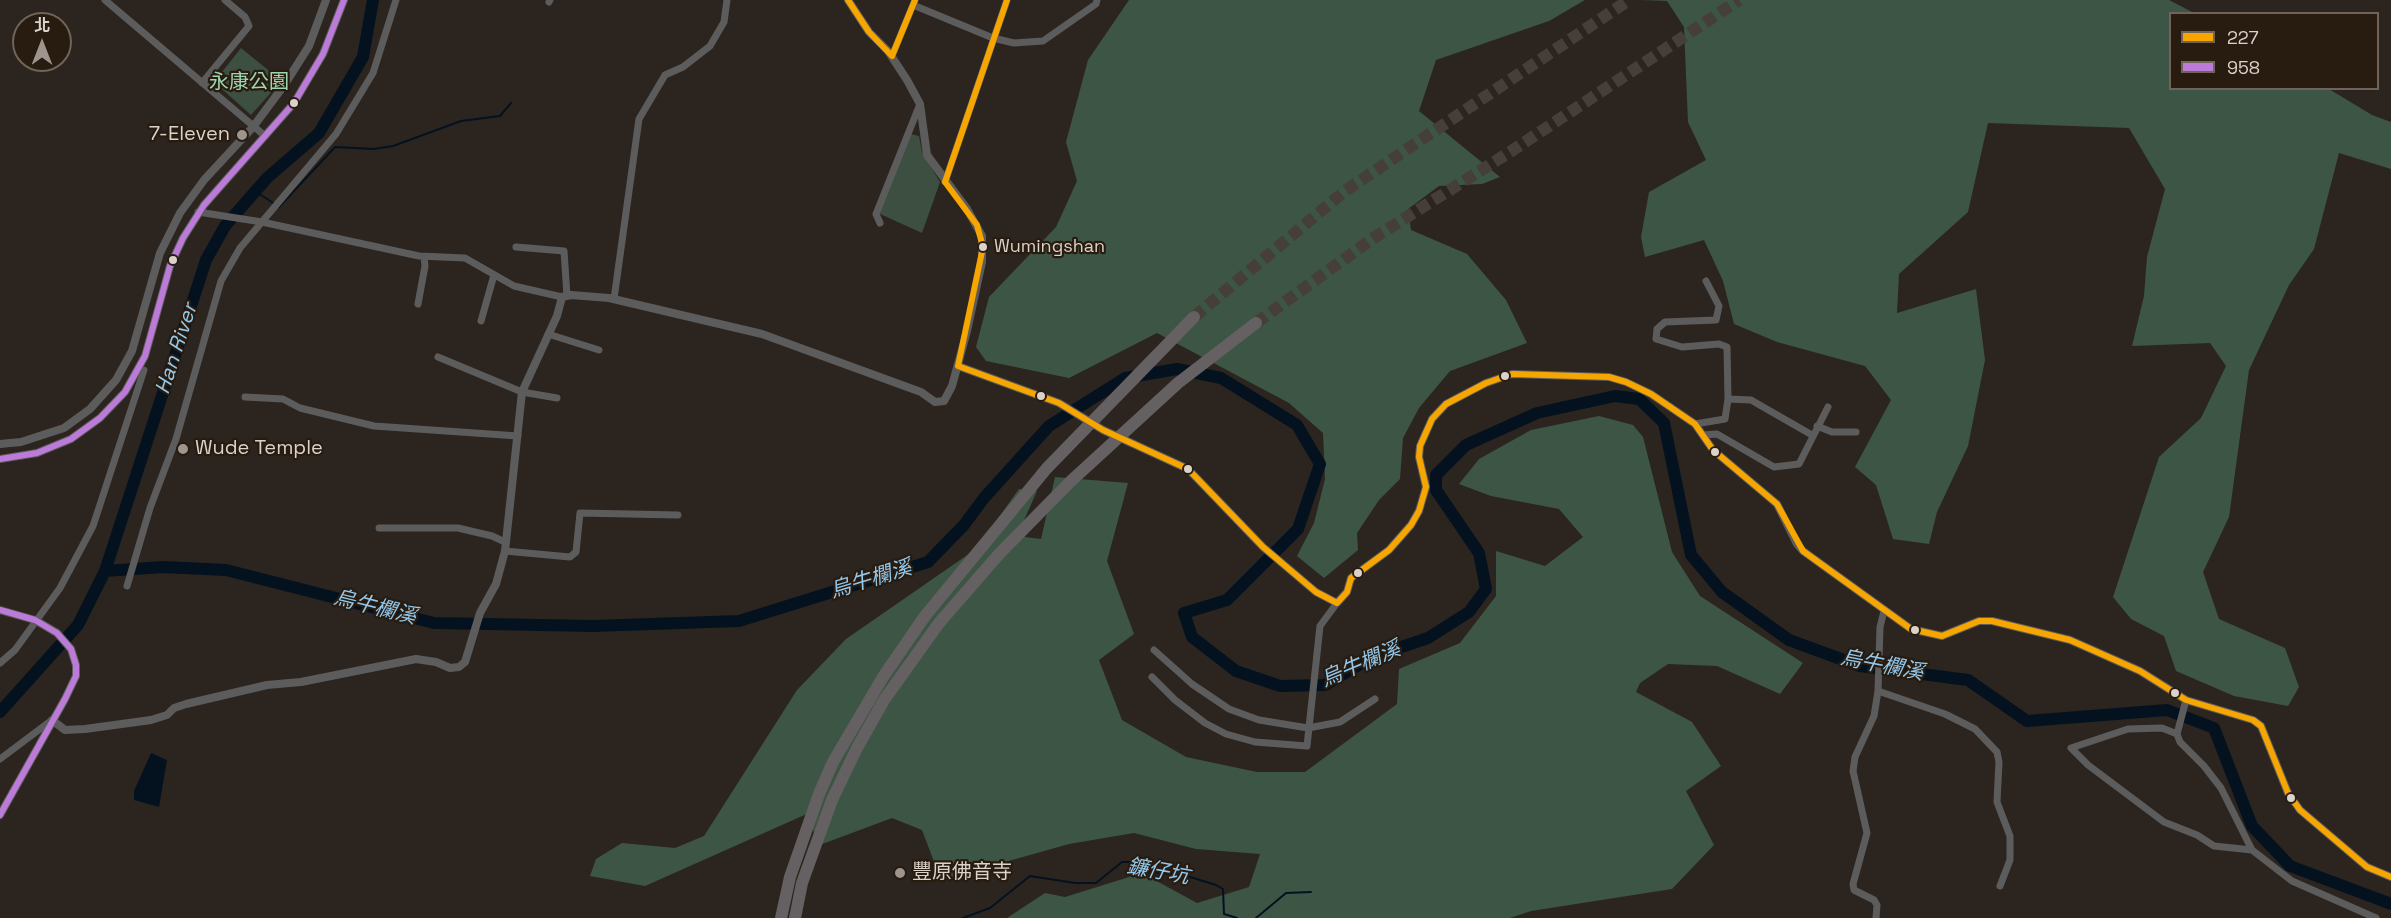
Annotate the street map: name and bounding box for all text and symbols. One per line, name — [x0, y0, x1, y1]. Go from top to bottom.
north arrow — [12, 12, 72, 72]
legend — [2169, 12, 2379, 90]
text: 北 — [34, 15, 50, 36]
text: 227 — [2227, 26, 2259, 49]
text: 958 — [2227, 56, 2260, 79]
park label: 永康公園 — [209, 71, 289, 95]
unlabelled marker — [288, 97, 300, 109]
place label: 7-Eleven — [149, 123, 230, 147]
marker: 7-Eleven — [235, 128, 249, 142]
place label: Wumingshan — [994, 236, 1105, 258]
marker: Wumingshan — [977, 241, 989, 253]
unlabelled marker — [167, 254, 179, 266]
water label: Han River — [151, 301, 203, 397]
unlabelled marker — [1499, 370, 1511, 382]
unlabelled marker — [1035, 390, 1047, 402]
place label: Wude Temple — [195, 437, 323, 461]
marker: Wude Temple — [176, 442, 190, 456]
unlabelled marker — [1709, 446, 1721, 458]
unlabelled marker — [1182, 463, 1194, 475]
water label: 烏牛欄溪 — [827, 556, 915, 604]
unlabelled marker — [1352, 567, 1364, 579]
water label: 烏牛欄溪 — [331, 586, 419, 630]
unlabelled marker — [1909, 624, 1921, 636]
water label: 烏牛欄溪 — [1317, 637, 1405, 693]
water label: 烏牛欄溪 — [1838, 646, 1926, 686]
unlabelled marker — [2169, 687, 2181, 699]
unlabelled marker — [2285, 792, 2297, 804]
water label: 鐮仔坑 — [1125, 854, 1191, 890]
place label: 豐原佛音寺 — [912, 861, 1012, 885]
marker: 豐原佛音寺 — [893, 866, 907, 880]

